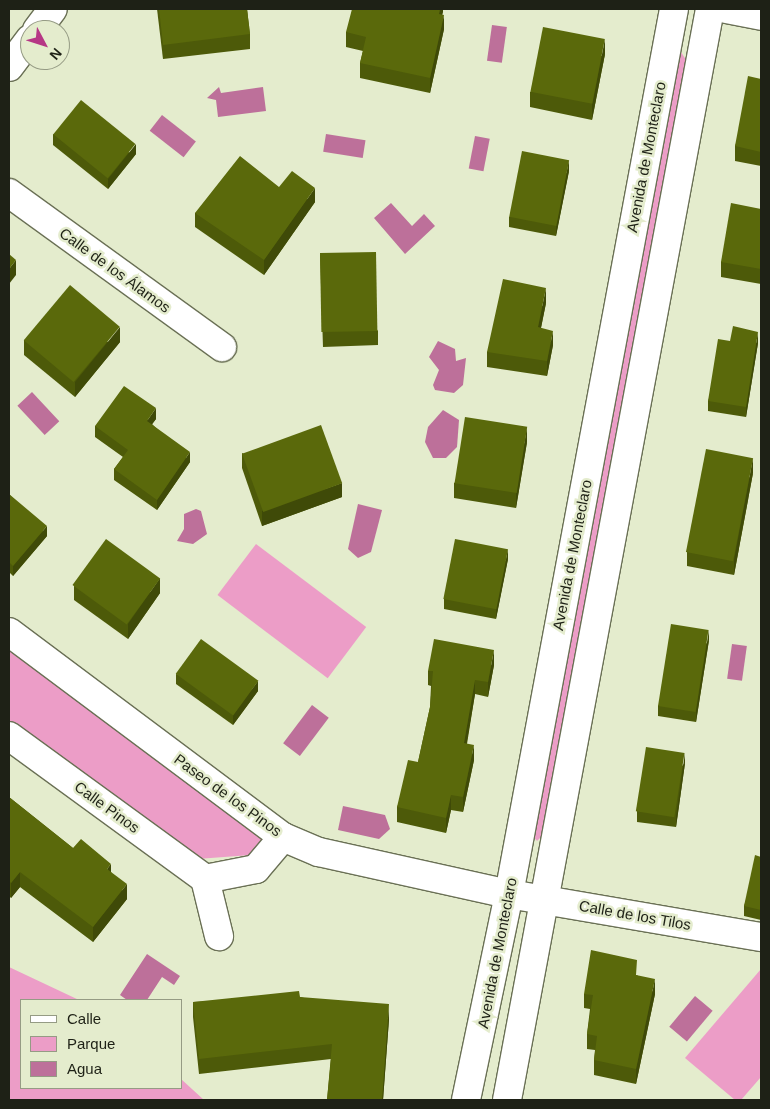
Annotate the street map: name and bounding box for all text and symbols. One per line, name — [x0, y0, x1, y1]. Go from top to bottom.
north arrow — [20, 20, 70, 70]
text: N — [46, 45, 65, 63]
street label: Avenida de Monteclaro — [623, 80, 669, 234]
street label: Calle de los Álamos — [56, 224, 174, 316]
street label: Avenida de Monteclaro — [549, 478, 595, 632]
street label: Paseo de los Pinos — [171, 750, 285, 840]
street label: Calle Pinos — [71, 777, 143, 837]
street label: Avenida de Monteclaro — [474, 876, 520, 1030]
street label: Calle de los Tilos — [577, 896, 693, 934]
legend — [20, 999, 182, 1089]
text: Calle — [67, 1010, 101, 1027]
text: Parque — [67, 1035, 115, 1052]
text: Agua — [67, 1060, 102, 1077]

